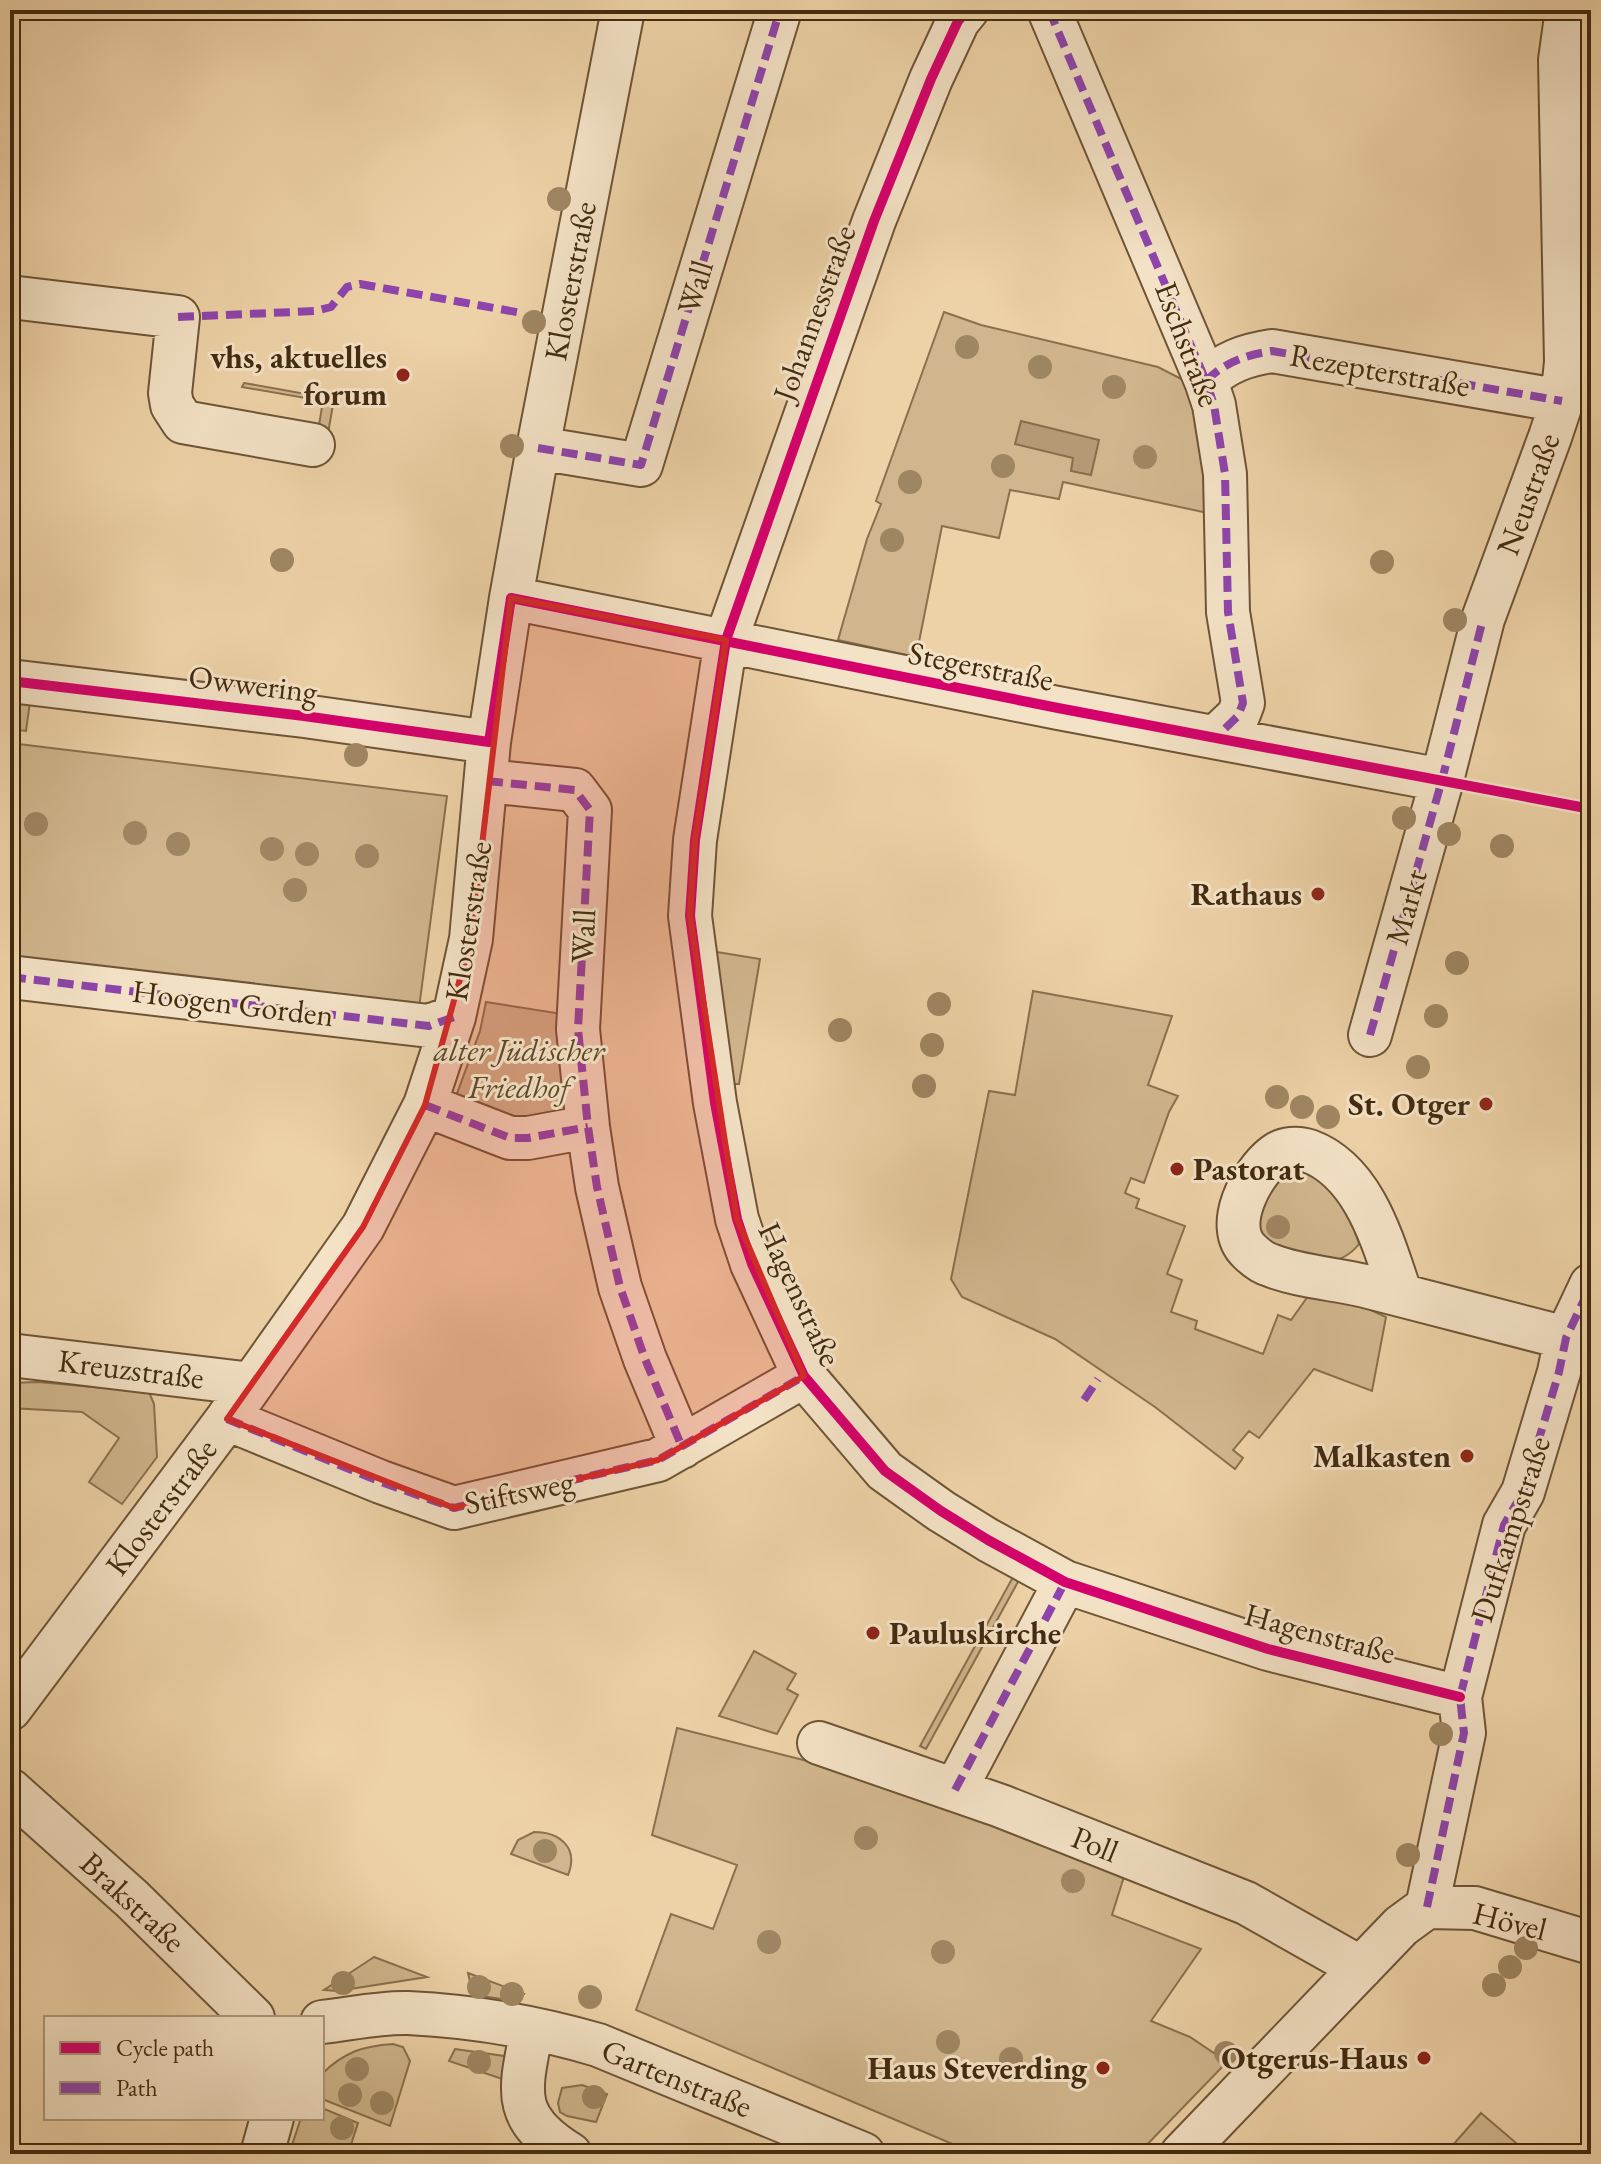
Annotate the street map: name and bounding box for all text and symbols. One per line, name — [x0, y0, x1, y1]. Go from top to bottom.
street label: Klosterstraße — [534, 198, 606, 364]
street label: Johannesstraße — [762, 219, 865, 410]
street label: Wall — [667, 255, 723, 319]
street label: Eschstraße — [1145, 276, 1231, 412]
street label: Rezepterstraße — [1287, 334, 1473, 406]
place label: vhs, aktuelles forum — [210, 336, 387, 415]
marker: vhs, aktuelles forum — [394, 366, 412, 384]
street label: Neustraße — [1487, 427, 1569, 561]
street label: Stegerstraße — [905, 631, 1057, 701]
street label: Owwering — [186, 655, 321, 713]
street label: Klosterstraße — [435, 838, 501, 1004]
street label: Markt — [1375, 864, 1437, 950]
place label: Rathaus — [1191, 873, 1302, 915]
marker: Rathaus — [1309, 885, 1327, 903]
street label: Wall — [561, 908, 605, 964]
street label: Hoogen Gorden — [130, 970, 336, 1036]
park label: alter Jüdischer Friedhof — [433, 1029, 606, 1108]
place label: St. Otger — [1348, 1083, 1471, 1125]
marker: St. Otger — [1477, 1095, 1495, 1113]
place label: Pastorat — [1193, 1148, 1305, 1190]
marker: Pastorat — [1168, 1160, 1186, 1178]
street label: Hagenstraße — [748, 1215, 852, 1373]
street label: Kreuzstraße — [56, 1339, 206, 1399]
street label: Klosterstraße — [96, 1430, 226, 1584]
street label: Dufkampstraße — [1460, 1431, 1560, 1627]
place label: Malkasten — [1313, 1435, 1451, 1477]
marker: Malkasten — [1458, 1447, 1476, 1465]
street label: Stiftsweg — [460, 1460, 579, 1524]
street label: Hagenstraße — [1240, 1593, 1400, 1673]
place label: Pauluskirche — [889, 1612, 1061, 1654]
marker: Pauluskirche — [864, 1624, 882, 1642]
street label: Poll — [1065, 1816, 1125, 1872]
street label: Brakstraße — [71, 1842, 195, 1962]
street label: Hövel — [1469, 1892, 1552, 1950]
legend — [44, 2016, 324, 2120]
street label: Gartenstraße — [596, 2029, 758, 2127]
text: Cycle path — [116, 2032, 214, 2063]
place label: Otgerus-Haus — [1221, 2037, 1408, 2079]
place label: Haus Steverding — [867, 2047, 1088, 2089]
marker: Otgerus-Haus — [1415, 2049, 1433, 2067]
marker: Haus Steverding — [1094, 2059, 1112, 2077]
text: Path — [116, 2072, 158, 2103]

